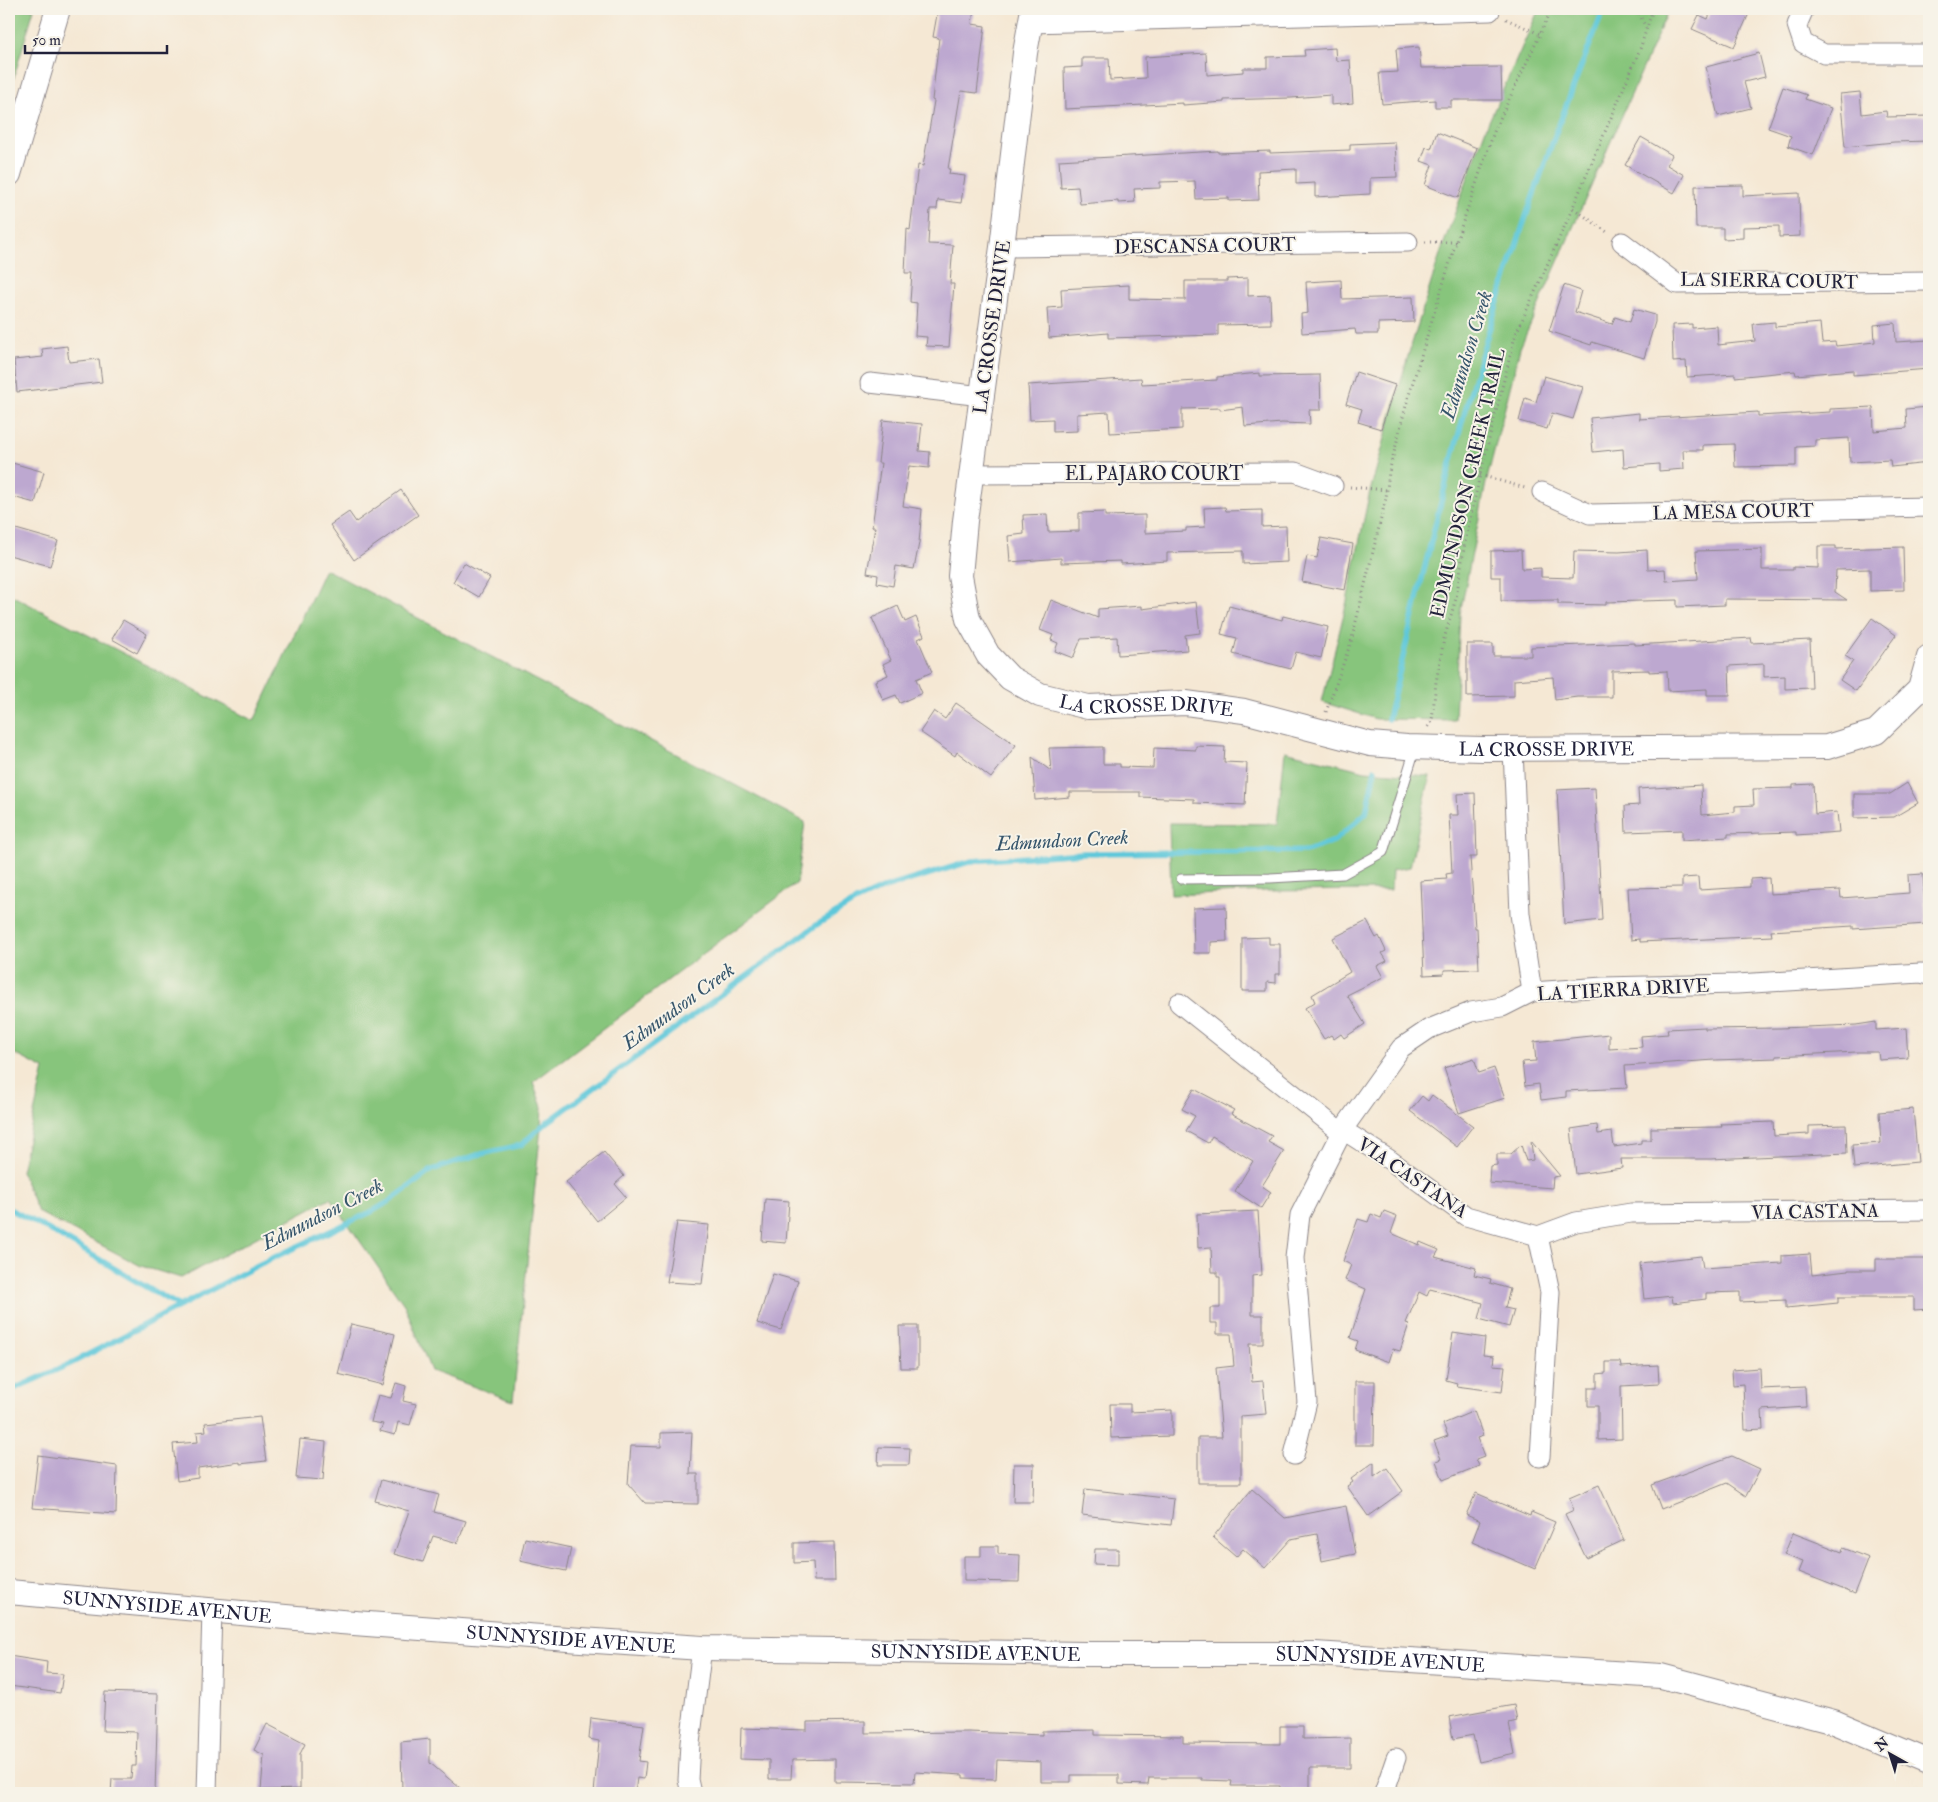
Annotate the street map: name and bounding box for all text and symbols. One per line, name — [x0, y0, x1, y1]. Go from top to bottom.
scale bar — [25, 22, 168, 54]
text: 50 m — [32, 31, 61, 50]
street label: DESCANSA COURT — [1114, 232, 1296, 260]
street label: LA CROSSE DRIVE — [968, 238, 1016, 416]
street label: LA SIERRA COURT — [1680, 267, 1858, 295]
water label: Edmundson Creek — [1434, 288, 1498, 424]
street label: EDMUNDSON CREEK TRAIL — [1425, 346, 1511, 620]
street label: EL PAJARO COURT — [1065, 462, 1243, 486]
street label: LA MESA COURT — [1652, 499, 1814, 525]
street label: LA CROSSE DRIVE — [1057, 689, 1235, 722]
street label: LA CROSSE DRIVE — [1458, 737, 1635, 762]
water label: Edmundson Creek — [993, 825, 1129, 857]
water label: Edmundson Creek — [616, 957, 739, 1057]
street label: LA TIERRA DRIVE — [1536, 973, 1710, 1006]
street label: VIA CASTANA — [1353, 1132, 1472, 1224]
water label: Edmundson Creek — [255, 1173, 387, 1257]
street label: VIA CASTANA — [1751, 1199, 1879, 1225]
street label: SUNNYSIDE AVENUE — [62, 1586, 273, 1629]
street label: SUNNYSIDE AVENUE — [465, 1620, 677, 1659]
street label: SUNNYSIDE AVENUE — [871, 1640, 1081, 1667]
street label: SUNNYSIDE AVENUE — [1276, 1643, 1486, 1678]
north arrow — [1866, 1730, 1916, 1780]
text: N — [1871, 1733, 1893, 1755]

